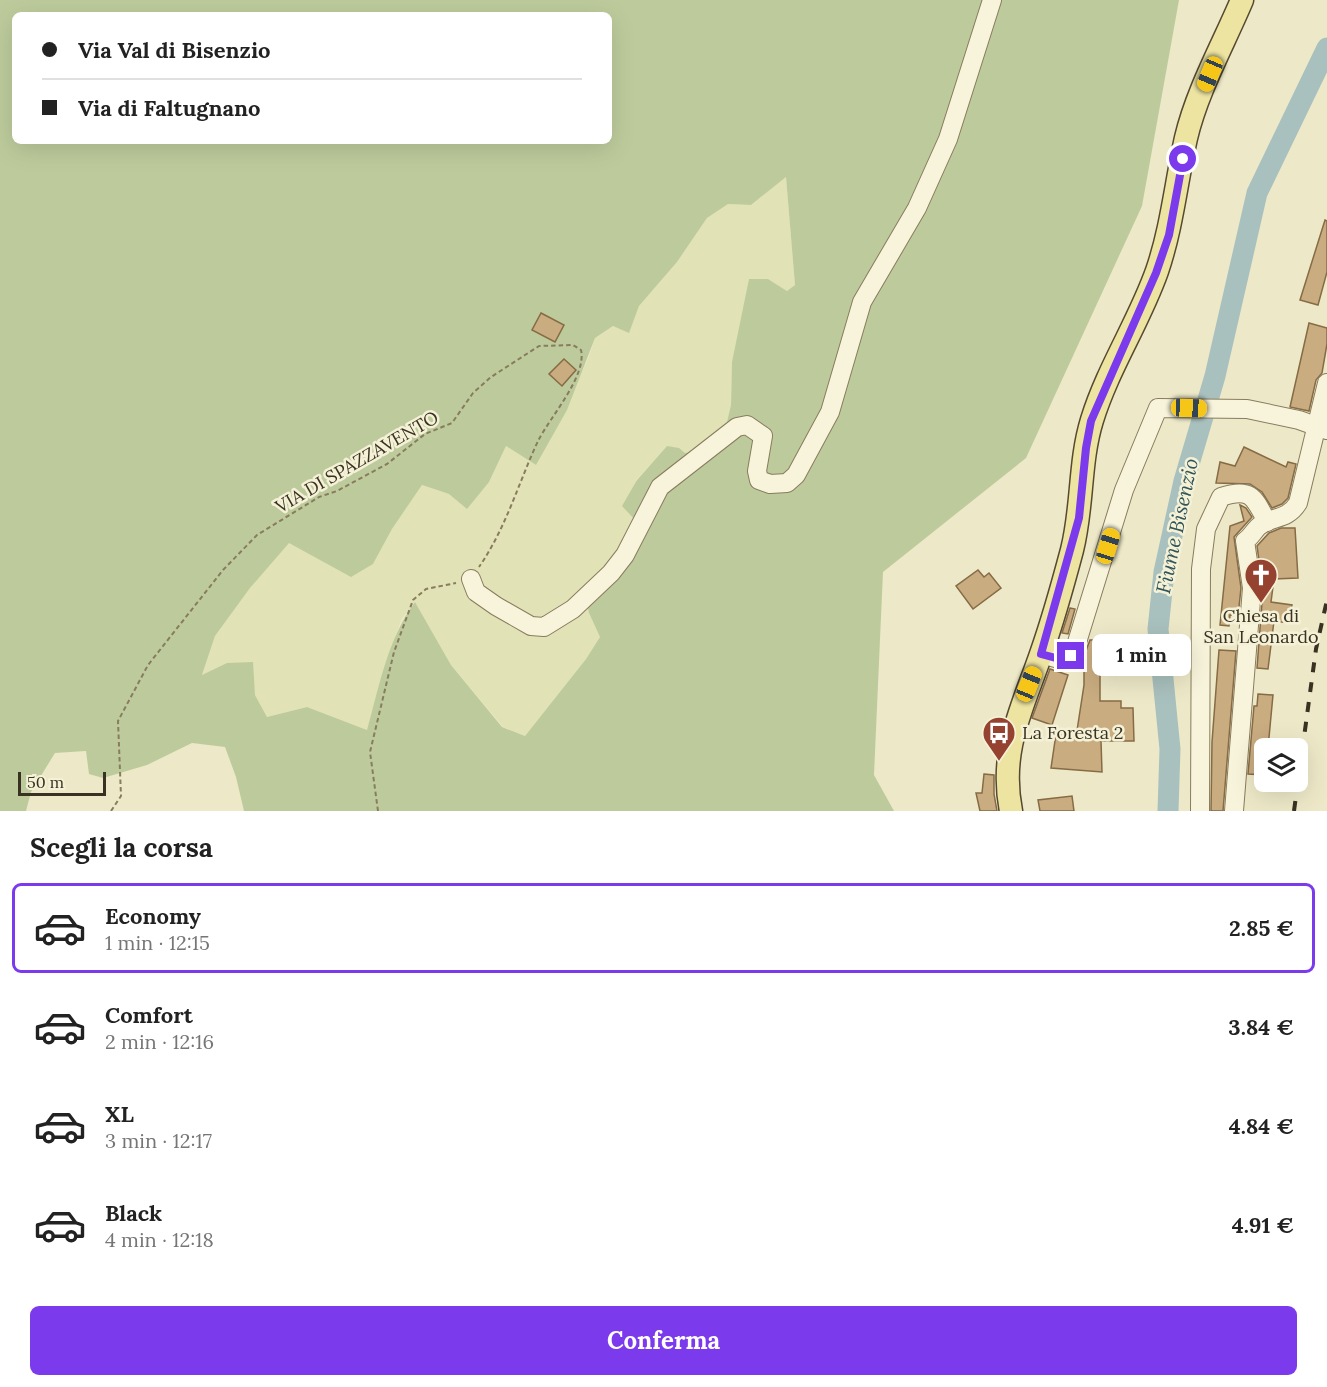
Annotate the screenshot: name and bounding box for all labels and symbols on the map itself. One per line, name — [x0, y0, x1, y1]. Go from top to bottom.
car — [1195, 54, 1225, 94]
route start — [1169, 145, 1196, 172]
car — [1171, 398, 1207, 418]
street label: VIA DI SPAZZAVENTO — [270, 405, 442, 518]
water label: Fiume Bisenzio — [1150, 456, 1203, 596]
car — [1094, 526, 1122, 566]
church icon: Chiesa di San Leonardo — [1243, 557, 1279, 604]
place label: Chiesa di San Leonardo — [1204, 604, 1318, 648]
callout: 1 min — [1092, 635, 1191, 677]
route end — [1057, 642, 1084, 669]
car — [1014, 664, 1044, 704]
bus stop icon: La Foresta 2 — [981, 715, 1017, 762]
place label: La Foresta 2 — [1022, 721, 1123, 744]
scale bar — [18, 769, 106, 796]

